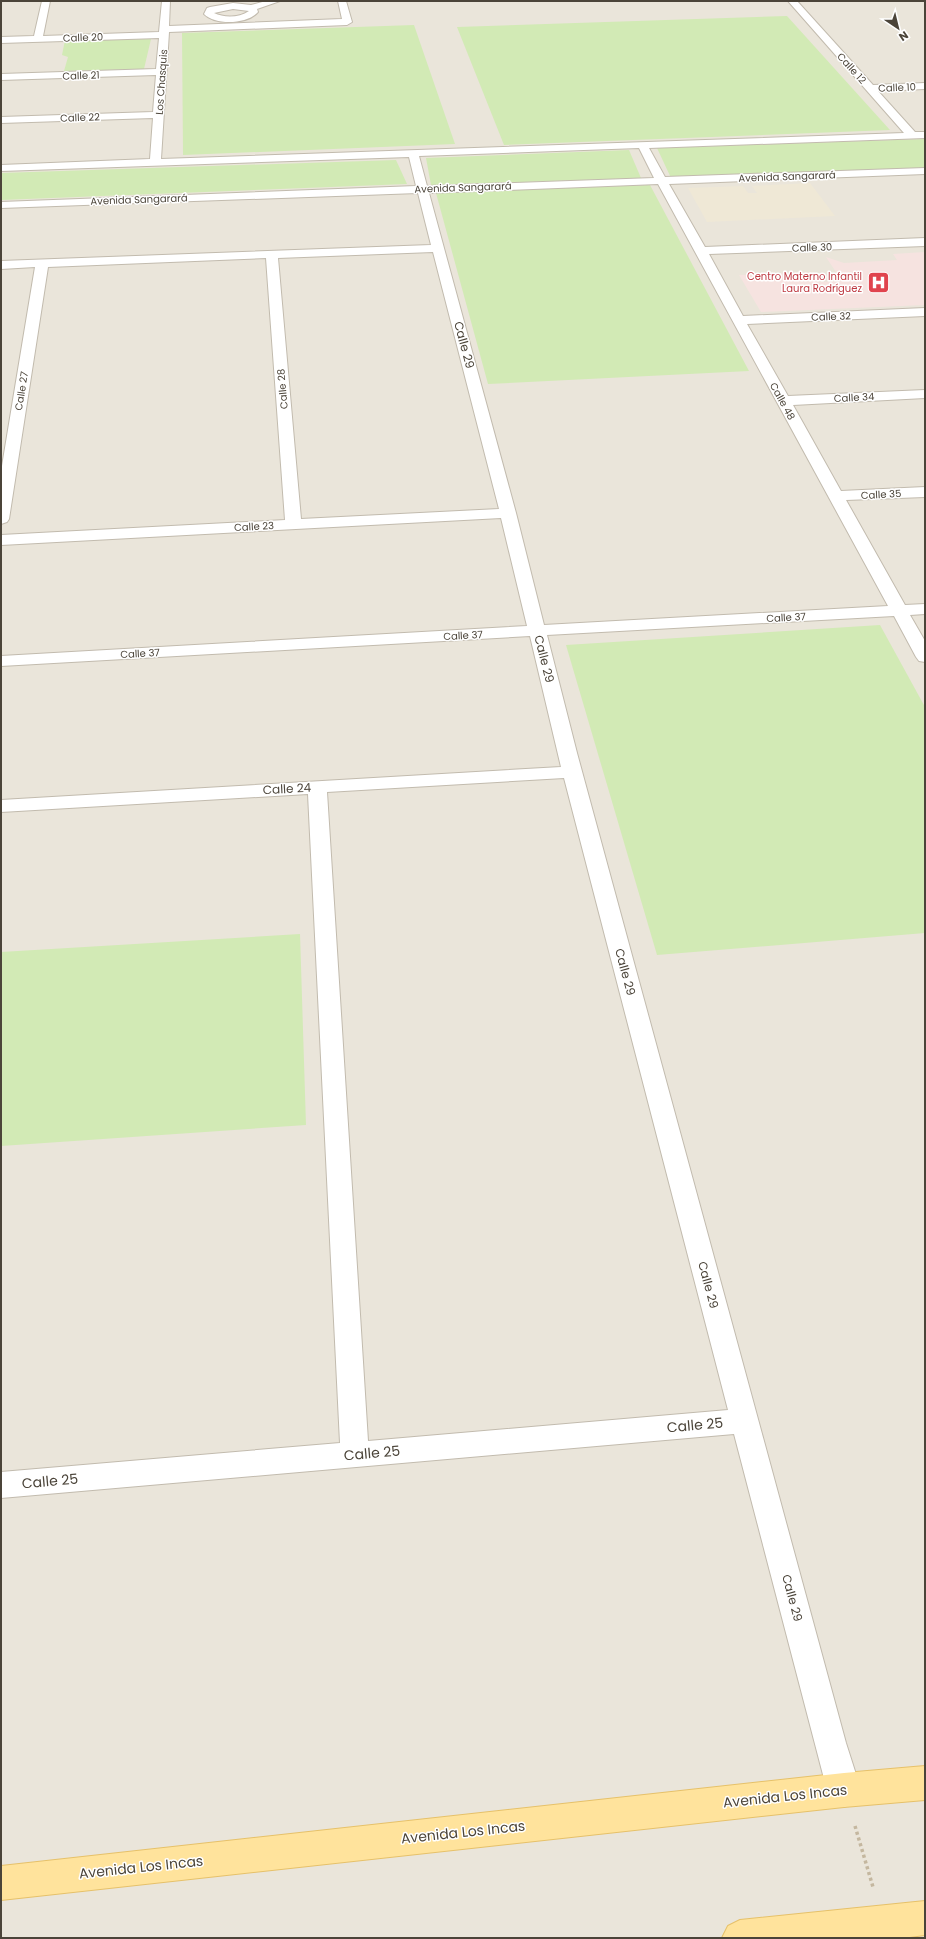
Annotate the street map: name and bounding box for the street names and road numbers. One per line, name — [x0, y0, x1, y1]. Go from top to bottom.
street label: Calle 20 — [63, 29, 103, 46]
street label: Los Chasquis — [152, 49, 171, 115]
street label: Calle 12 — [834, 49, 870, 87]
street label: Calle 21 — [62, 67, 100, 84]
street label: Calle 10 — [878, 79, 916, 96]
street label: Calle 22 — [60, 109, 100, 126]
street label: Avenida Sangarará — [738, 167, 836, 186]
street label: Avenida Sangarará — [414, 178, 512, 197]
street label: Avenida Sangarará — [90, 190, 188, 209]
street label: Calle 30 — [792, 239, 832, 256]
street label: Calle 32 — [811, 308, 851, 325]
street label: Calle 29 — [450, 319, 479, 370]
street label: Calle 28 — [273, 368, 292, 410]
street label: Calle 27 — [11, 370, 32, 412]
street label: Calle 48 — [766, 380, 799, 423]
street label: Calle 34 — [833, 389, 875, 406]
street label: Calle 35 — [860, 486, 902, 503]
street label: Calle 23 — [234, 518, 274, 535]
street label: Calle 37 — [766, 609, 807, 626]
street label: Calle 37 — [443, 627, 484, 644]
street label: Calle 29 — [530, 633, 559, 684]
street label: Calle 37 — [120, 645, 161, 662]
street label: Calle 24 — [262, 779, 312, 798]
street label: Calle 29 — [611, 946, 640, 997]
street label: Calle 29 — [694, 1259, 723, 1310]
street label: Calle 25 — [666, 1413, 724, 1437]
street label: Calle 25 — [343, 1441, 401, 1465]
street label: Calle 25 — [21, 1469, 79, 1493]
street label: Calle 29 — [778, 1572, 807, 1623]
street label: Avenida Los Incas — [722, 1780, 848, 1812]
street label: Avenida Los Incas — [400, 1816, 526, 1848]
street label: Avenida Los Incas — [78, 1851, 204, 1883]

